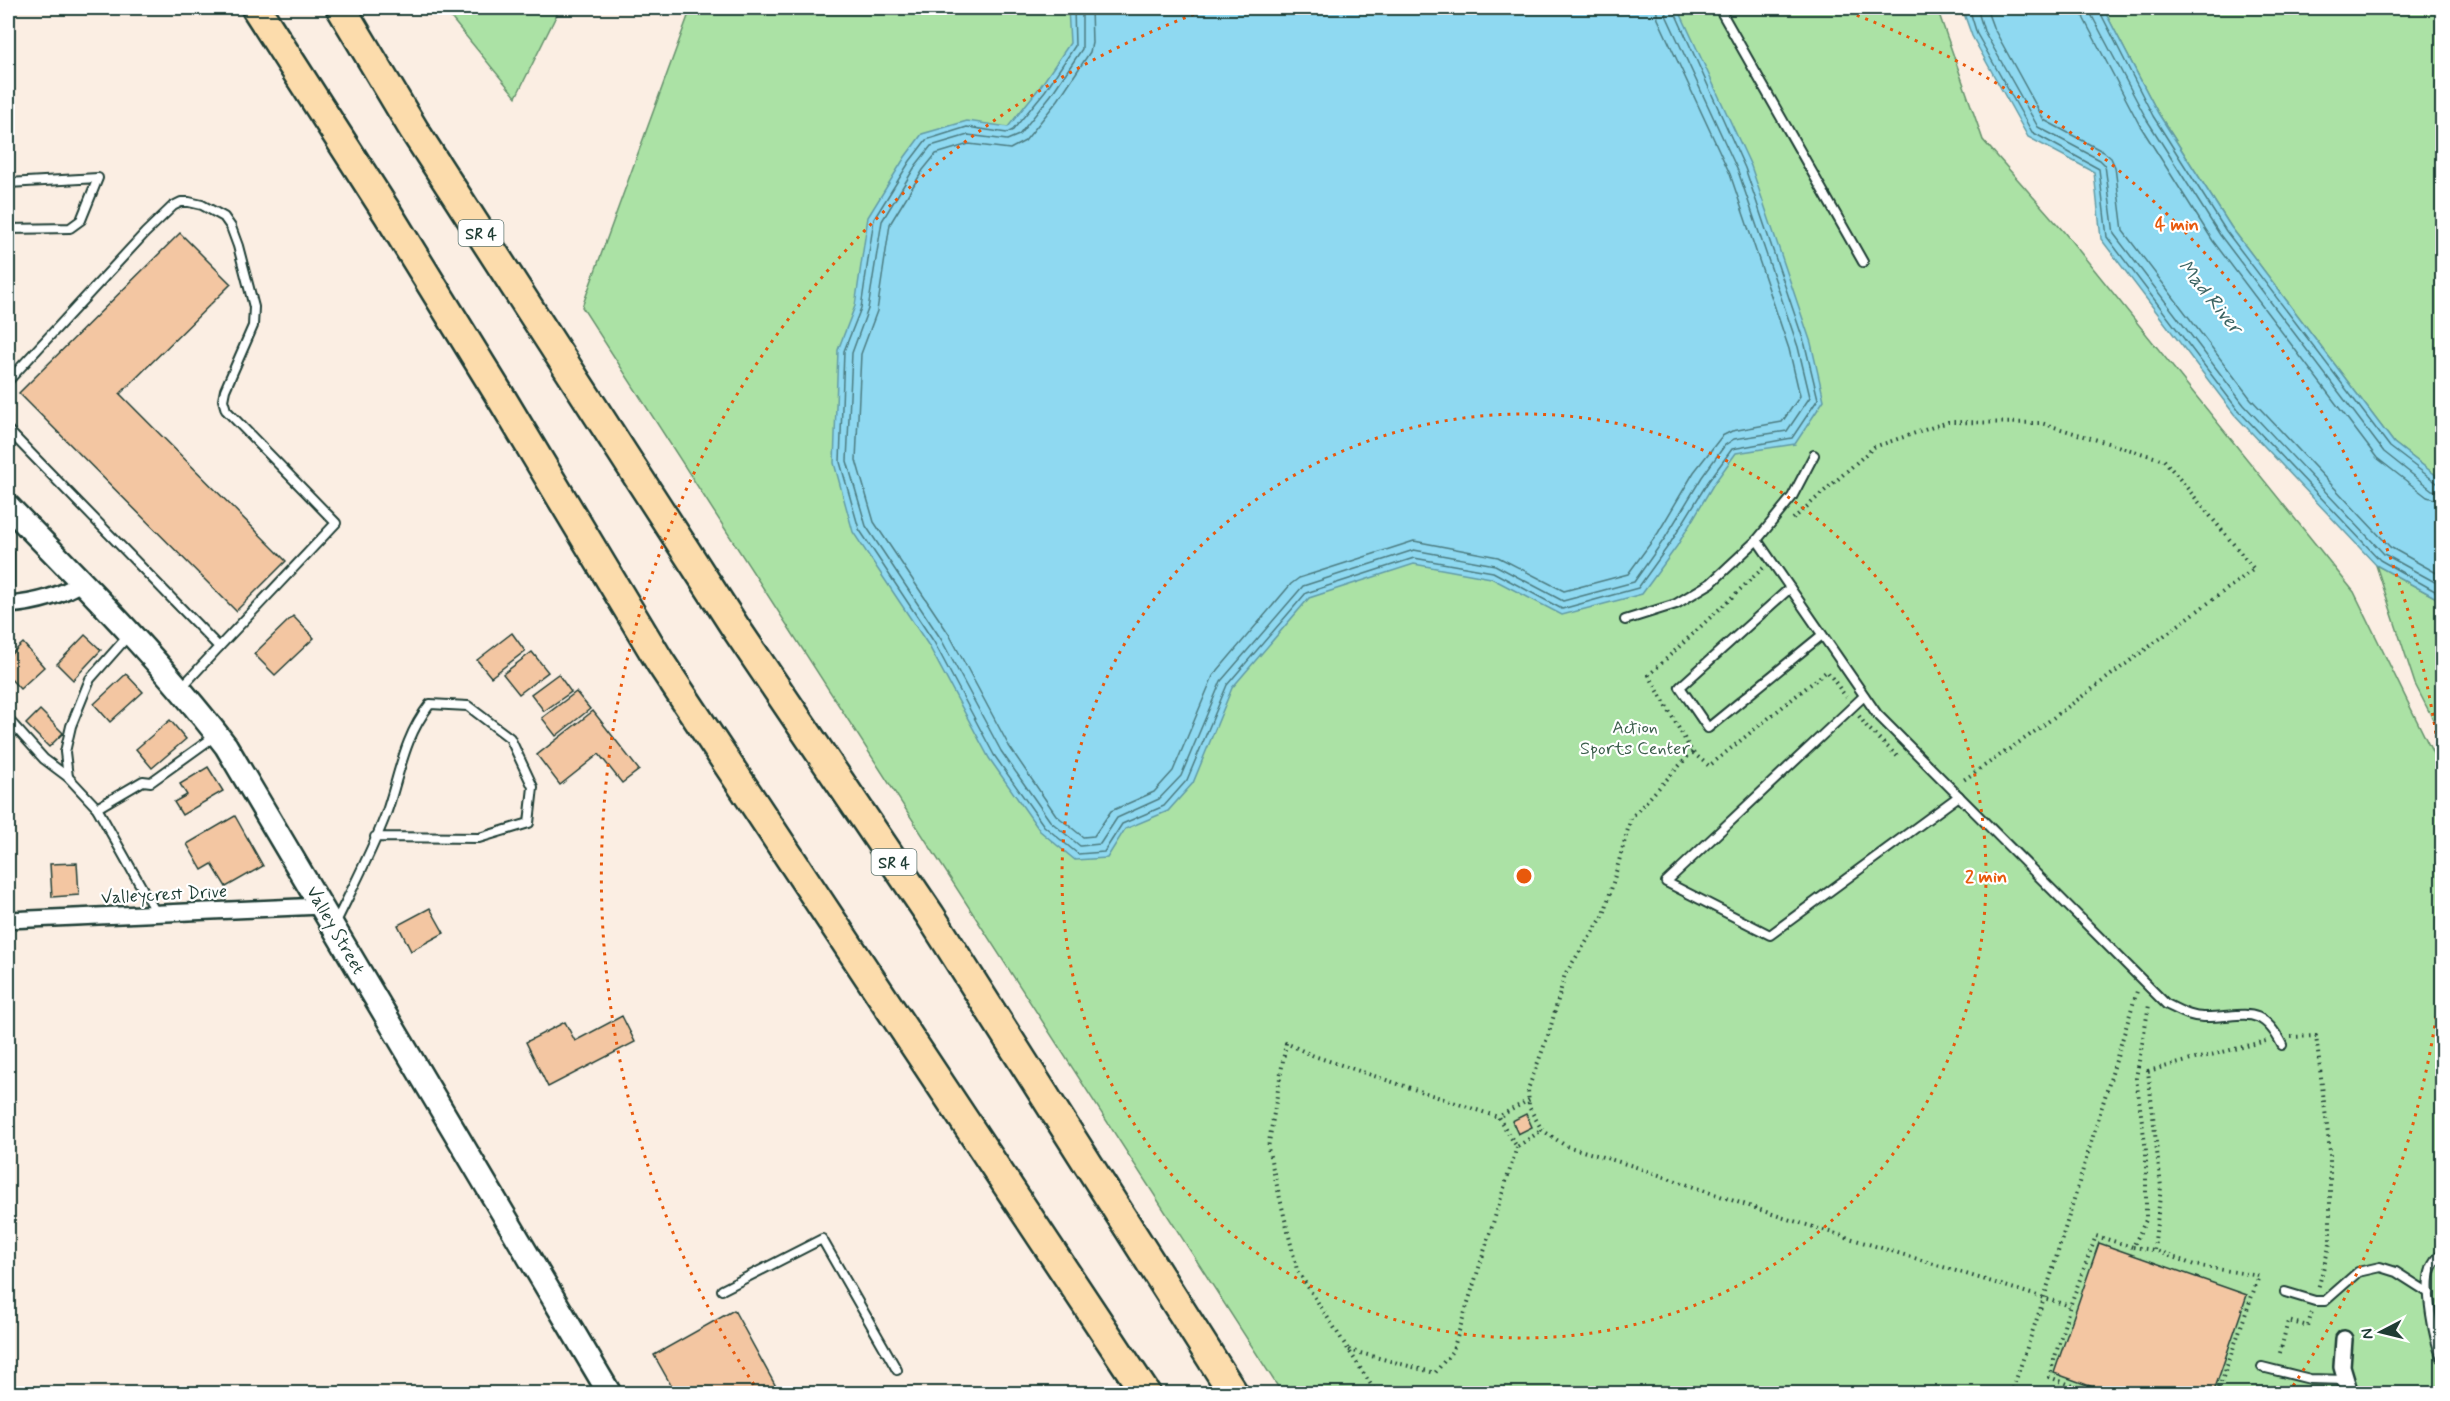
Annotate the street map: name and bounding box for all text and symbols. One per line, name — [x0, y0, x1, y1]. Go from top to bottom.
text: 4 min — [2155, 213, 2199, 237]
road number: SR 4 — [458, 220, 504, 246]
water label: Mad River — [2172, 254, 2250, 342]
park label: Action Sports Center — [1580, 716, 1690, 761]
road number: SR 4 — [872, 849, 916, 875]
text: 2 min — [1965, 865, 2007, 889]
centre of rings — [1514, 866, 1534, 886]
street label: Valleycrest Drive — [100, 880, 228, 910]
street label: Valley Street — [300, 882, 370, 979]
north arrow — [2351, 1302, 2411, 1362]
text: N — [2357, 1327, 2379, 1340]

